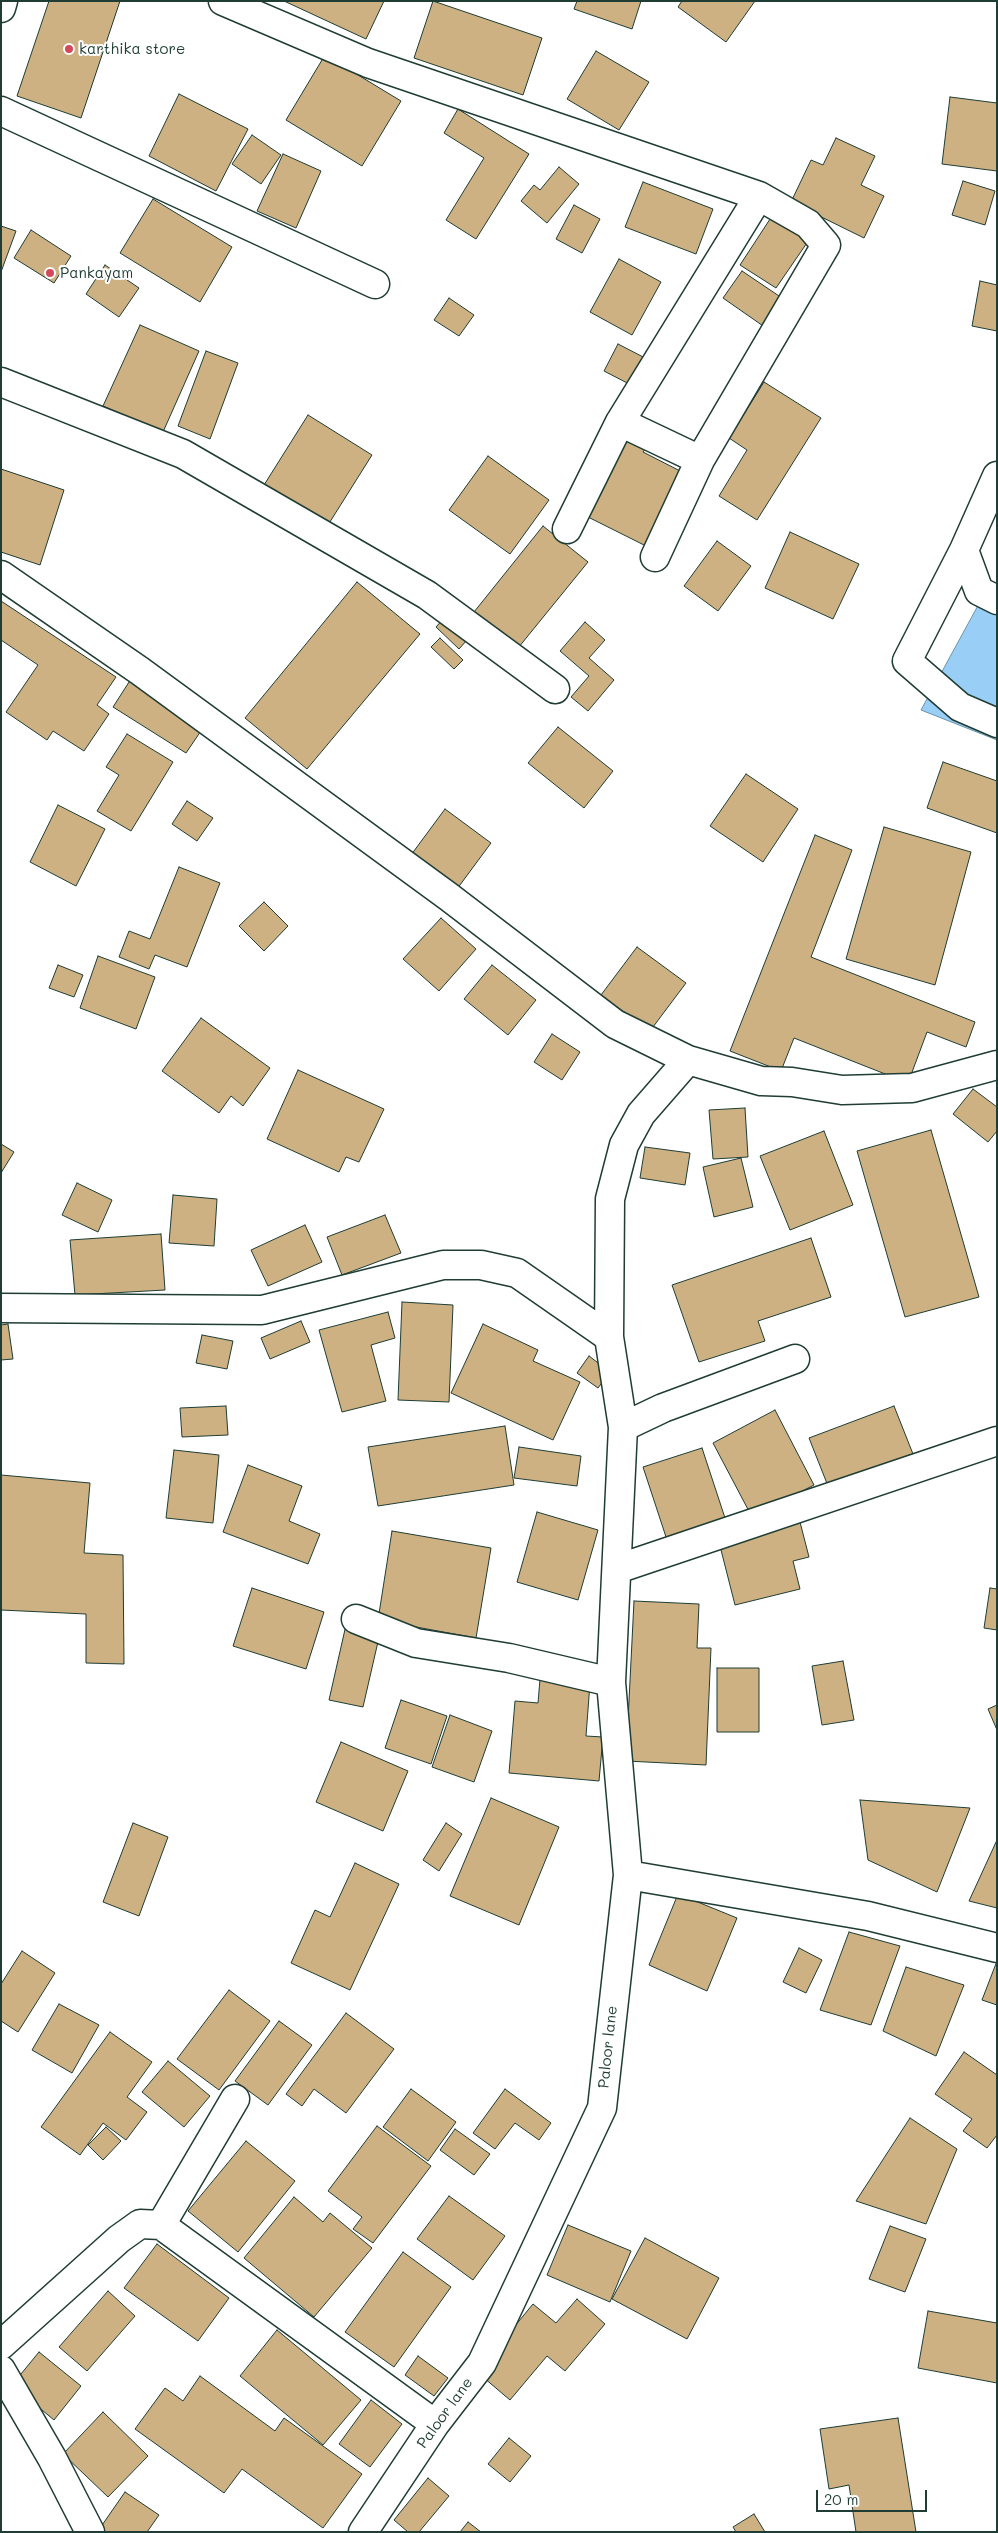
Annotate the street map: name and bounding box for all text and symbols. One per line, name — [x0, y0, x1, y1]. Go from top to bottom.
place label: karthika store — [79, 40, 185, 58]
marker: karthika store — [63, 43, 75, 55]
place label: Pankayam — [60, 264, 133, 282]
marker: Pankayam — [44, 267, 56, 279]
street label: Paloor lane — [595, 2005, 621, 2089]
street label: Paloor lane — [413, 2374, 477, 2452]
scale bar — [818, 2480, 929, 2512]
text: 20 m — [824, 2489, 858, 2509]

